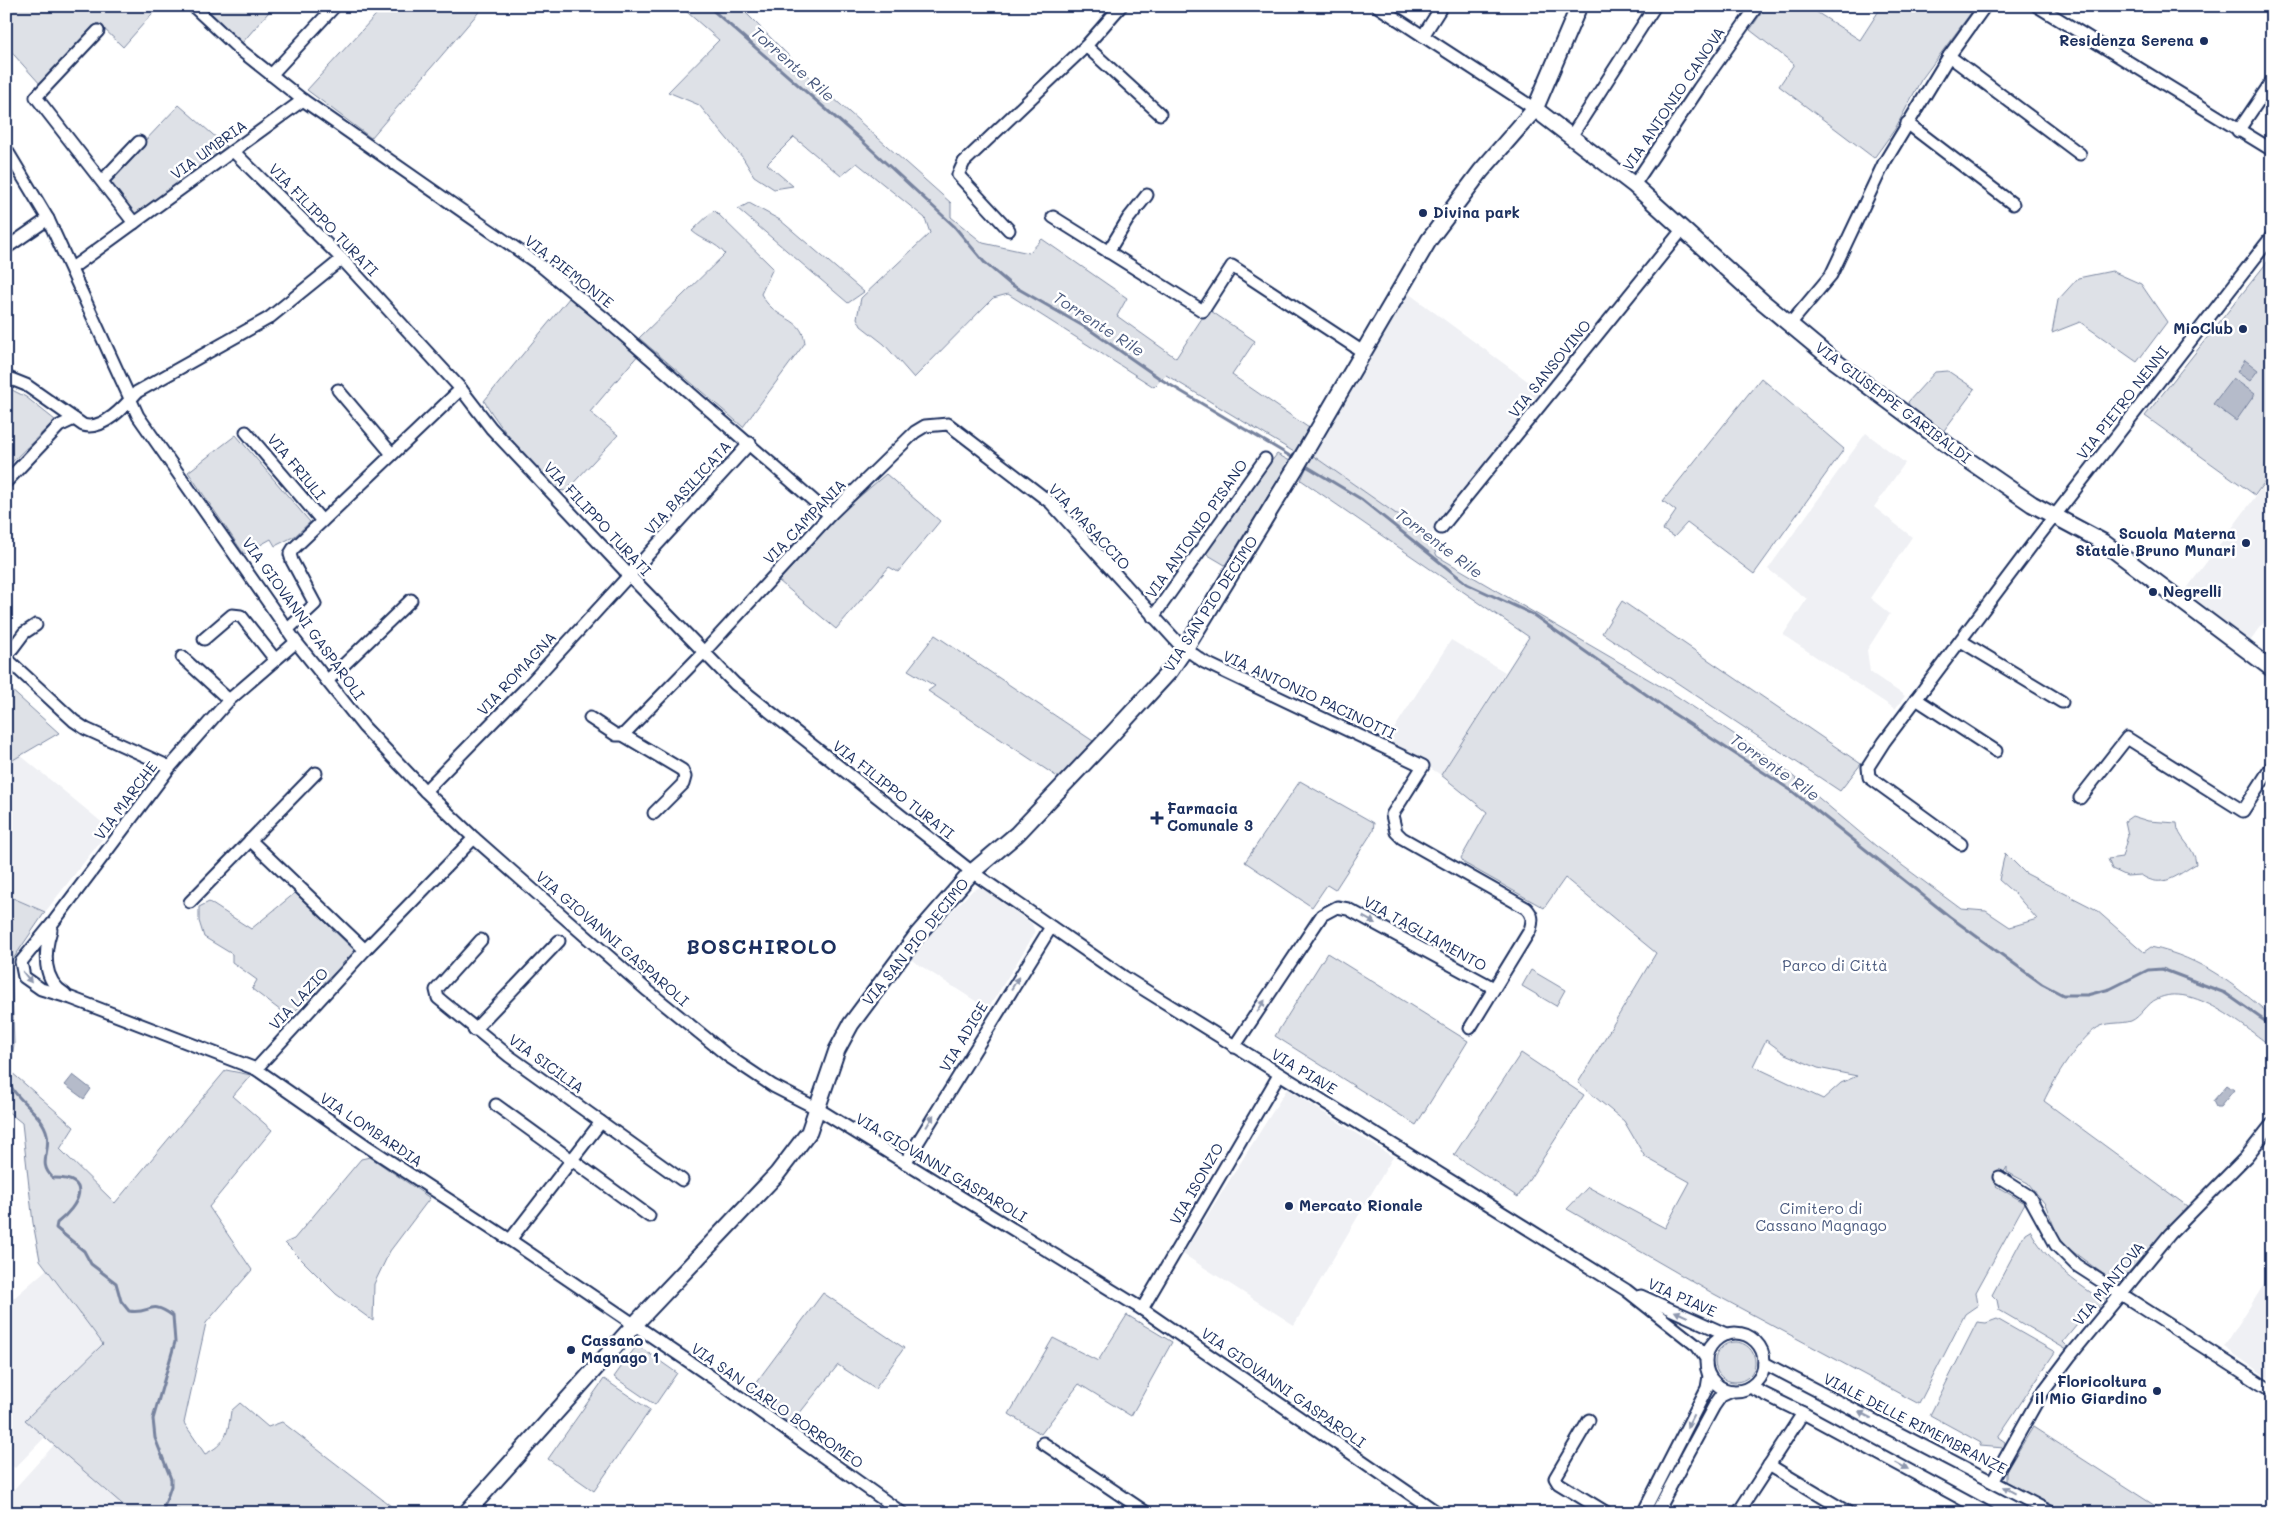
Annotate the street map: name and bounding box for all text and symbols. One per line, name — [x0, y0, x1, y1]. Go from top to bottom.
water label: Torrente Rile — [747, 21, 840, 106]
street label: VIA ANTONIO CANOVA — [1618, 23, 1729, 174]
place label: Residenza Serena — [2059, 30, 2194, 50]
marker: Residenza Serena — [2198, 35, 2210, 47]
street label: VIA UMBRIA — [166, 115, 250, 184]
street label: VIA FILIPPO TURATI — [265, 159, 383, 280]
place label: Divina park — [1433, 202, 1520, 222]
marker: Divina park — [1417, 207, 1429, 219]
street label: VIA PIEMONTE — [521, 230, 618, 312]
water label: Torrente Rile — [1050, 286, 1149, 361]
street label: VIA SANSOVINO — [1503, 315, 1595, 422]
place label: MioClub — [2173, 318, 2233, 338]
marker: MioClub — [2237, 323, 2249, 335]
street label: VIA GIUSEPPE GARIBALDI — [1812, 337, 1976, 468]
street label: VIA PIETRO NENNI — [2072, 341, 2173, 463]
street label: VIA FRIULI — [263, 429, 331, 504]
street label: VIA BASILICATA — [640, 436, 735, 539]
street label: VIA ANTONIO PISANO — [1141, 455, 1252, 602]
street label: VIA FILIPPO TURATI — [540, 457, 656, 580]
street label: VIA CAMPANIA — [759, 475, 850, 568]
street label: VIA MASACCIO — [1044, 479, 1135, 574]
water label: Torrente Rile — [1391, 503, 1487, 582]
place label: Scuola Materna Statale Bruno Munari — [2075, 523, 2236, 560]
street label: VIA SAN PIO DECIMO — [1159, 531, 1262, 675]
street label: VIA GIOVANNI GASPAROLI — [238, 533, 370, 704]
marker: Scuola Materna Statale Bruno Munari — [2240, 537, 2252, 549]
place label: Negrelli — [2163, 581, 2222, 601]
marker: Negrelli — [2147, 586, 2159, 598]
street label: VIA ROMAGNA — [472, 627, 560, 720]
street label: VIA ANTONIO PACINOTTI — [1220, 645, 1399, 743]
water label: Torrente Rile — [1727, 728, 1824, 805]
street label: VIA FILIPPO TURATI — [829, 735, 959, 843]
street label: VIA MARCHE — [89, 757, 162, 844]
place label: Farmacia Comunale 3 — [1167, 798, 1253, 835]
marker: Farmacia Comunale 3 — [1151, 812, 1163, 824]
street label: VIA GIOVANNI GASPAROLI — [532, 866, 694, 1011]
street label: VIA SAN PIO DECIMO — [858, 873, 973, 1009]
street label: VIA TAGLIAMENTO — [1360, 891, 1491, 975]
one-way arrow — [1362, 916, 1376, 925]
district label: BOSCHIROLO — [686, 933, 838, 959]
park label: Parco di Città — [1782, 955, 1888, 975]
street label: VIA LAZIO — [264, 963, 332, 1034]
one-way arrow — [22, 970, 32, 984]
one-way arrow — [1010, 976, 1020, 989]
street label: VIA ADIGE — [934, 997, 992, 1075]
one-way arrow — [1256, 1000, 1266, 1013]
street label: VIA SICILIA — [505, 1029, 588, 1097]
street label: VIA PIAVE — [1268, 1044, 1342, 1099]
street label: VIA LOMBARDIA — [316, 1087, 427, 1171]
street label: VIA GIOVANNI GASPAROLI — [852, 1108, 1031, 1227]
one-way arrow — [926, 1115, 935, 1128]
street label: VIA ISONZO — [1165, 1139, 1228, 1228]
place label: Mercato Rionale — [1299, 1195, 1423, 1215]
park label: Cimitero di Cassano Magnago — [1755, 1198, 1887, 1235]
marker: Mercato Rionale — [1283, 1200, 1295, 1212]
street label: VIA MANTOVA — [2068, 1237, 2148, 1330]
street label: VIA PIAVE — [1645, 1273, 1720, 1321]
one-way arrow — [1674, 1309, 1688, 1317]
street label: VIA GIOVANNI GASPAROLI — [1197, 1323, 1370, 1452]
place label: Cassano Magnago 1 — [581, 1330, 659, 1367]
street label: VIA SAN CARLO BORROMEO — [687, 1338, 868, 1473]
marker: Cassano Magnago 1 — [565, 1344, 577, 1356]
street label: VIALE DELLE RIMEMBRANZE — [1820, 1368, 2011, 1478]
place label: Floricoltura il Mio Giardino — [2035, 1371, 2147, 1408]
marker: Floricoltura il Mio Giardino — [2151, 1385, 2163, 1397]
one-way arrow — [1858, 1411, 1872, 1419]
one-way arrow — [1686, 1414, 1694, 1428]
one-way arrow — [1894, 1462, 1909, 1470]
one-way arrow — [2003, 1485, 2016, 1494]

